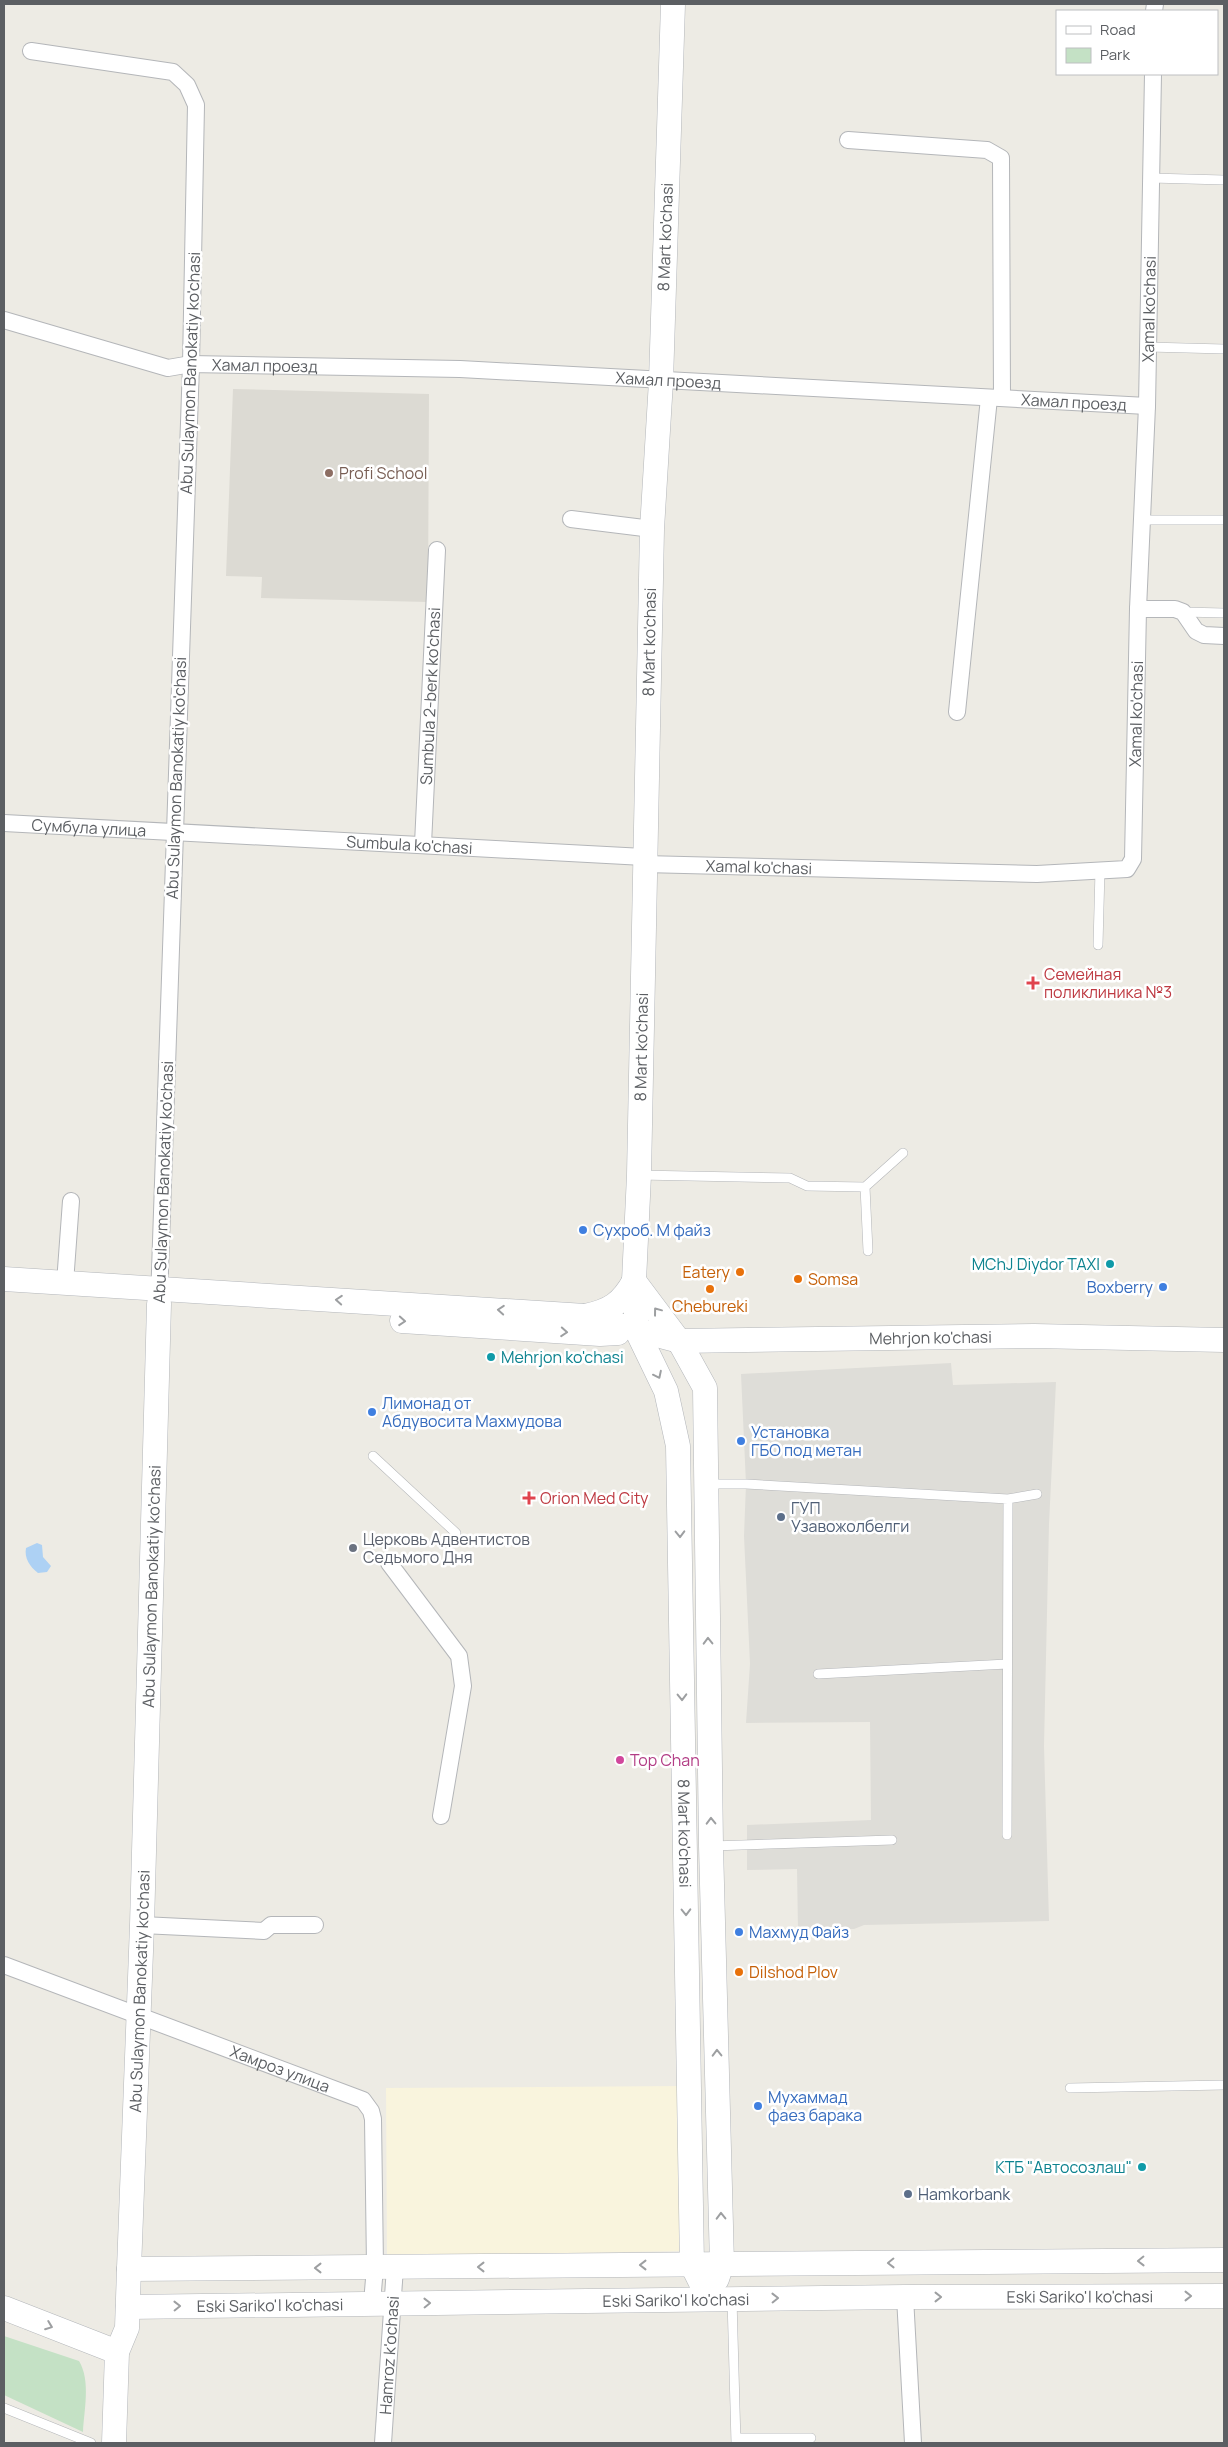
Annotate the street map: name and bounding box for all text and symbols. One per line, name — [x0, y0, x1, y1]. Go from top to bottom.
legend — [1056, 10, 1218, 75]
text: Road — [1100, 19, 1136, 40]
text: Park — [1100, 44, 1130, 65]
street label: 8 Mart ko'chasi — [652, 182, 678, 292]
street label: Abu Sulaymon Banokatiy ko'chasi — [175, 251, 205, 495]
street label: Xamal ko'chasi — [1137, 256, 1161, 363]
street label: Хамал проезд — [212, 353, 318, 377]
street label: Хамал проезд — [615, 366, 722, 394]
street label: Хамал проезд — [1020, 388, 1128, 416]
place label: Profi School — [339, 462, 427, 484]
marker: Profi School — [323, 467, 335, 479]
street label: 8 Mart ko'chasi — [637, 587, 661, 697]
street label: Sumbula 2-berk ko'chasi — [415, 607, 445, 786]
street label: Abu Sulaymon Banokatiy ko'chasi — [161, 656, 191, 900]
street label: Xamal ko'chasi — [1124, 660, 1148, 767]
street label: Сумбула улица — [31, 813, 147, 842]
street label: Sumbula ko'chasi — [346, 830, 473, 859]
street label: Xamal ko'chasi — [705, 855, 812, 879]
place label: Семейная поликлиника №3 — [1044, 963, 1172, 1003]
marker: Семейная поликлиника №3 — [1026, 976, 1040, 990]
street label: 8 Mart ko'chasi — [629, 992, 653, 1102]
street label: Abu Sulaymon Banokatiy ko'chasi — [148, 1060, 178, 1304]
place label: Сухроб. М файз — [593, 1219, 711, 1241]
marker: Сухроб. М файз — [577, 1224, 589, 1236]
place label: MChJ Diydor TAXI — [972, 1253, 1100, 1275]
marker: MChJ Diydor TAXI — [1104, 1258, 1116, 1270]
place label: Eatery — [682, 1261, 731, 1283]
marker: Eatery — [734, 1266, 746, 1278]
place label: Somsa — [808, 1268, 858, 1290]
marker: Somsa — [792, 1273, 804, 1285]
place label: Boxberry — [1087, 1276, 1154, 1298]
marker: Boxberry — [1157, 1281, 1169, 1293]
marker: Chebureki — [704, 1283, 716, 1295]
one-way arrow — [335, 1295, 343, 1306]
place label: Chebureki — [672, 1295, 748, 1317]
one-way arrow — [497, 1305, 505, 1316]
one-way arrow — [654, 1307, 663, 1317]
one-way arrow — [398, 1315, 406, 1326]
one-way arrow — [560, 1326, 568, 1337]
street label: Mehrjon ko'chasi — [869, 1326, 992, 1349]
place label: Mehrjon ko'chasi — [501, 1346, 624, 1368]
marker: Mehrjon ko'chasi — [485, 1351, 497, 1363]
one-way arrow — [652, 1370, 663, 1379]
place label: Лимонад от Абдувосита Махмудова — [382, 1392, 562, 1432]
marker: Лимонад от Абдувосита Махмудова — [366, 1406, 378, 1418]
place label: Установка ГБО под метан — [751, 1421, 862, 1461]
marker: Установка ГБО под метан — [735, 1435, 747, 1447]
street label: Abu Sulaymon Banokatiy ko'chasi — [137, 1465, 166, 1708]
place label: Orion Med City — [540, 1487, 649, 1509]
marker: Orion Med City — [522, 1491, 536, 1505]
place label: ГУП Узавожолбелги — [791, 1497, 909, 1537]
marker: ГУП Узавожолбелги — [775, 1511, 787, 1523]
place label: Церковь Адвентистов Седьмого Дня — [363, 1528, 530, 1568]
one-way arrow — [675, 1531, 685, 1539]
marker: Церковь Адвентистов Седьмого Дня — [347, 1542, 359, 1554]
one-way arrow — [703, 1637, 713, 1644]
one-way arrow — [677, 1693, 688, 1701]
place label: Top Chan — [630, 1749, 700, 1771]
marker: Top Chan — [614, 1754, 626, 1766]
street label: 8 Mart ko'chasi — [673, 1779, 697, 1888]
one-way arrow — [706, 1817, 716, 1824]
street label: Abu Sulaymon Banokatiy ko'chasi — [124, 1870, 155, 2113]
one-way arrow — [681, 1908, 691, 1916]
place label: Махмуд Файз — [749, 1921, 849, 1943]
marker: Махмуд Файз — [733, 1926, 745, 1938]
place label: Dilshod Plov — [749, 1961, 838, 1983]
marker: Dilshod Plov — [733, 1966, 745, 1978]
street label: Хамроз улица — [227, 2040, 333, 2098]
one-way arrow — [711, 2049, 722, 2057]
place label: Мухаммад фаез барака — [768, 2086, 862, 2126]
marker: Мухаммад фаез барака — [752, 2100, 764, 2112]
place label: КТБ "Автосозлаш" — [995, 2156, 1132, 2178]
marker: КТБ "Автосозлаш" — [1136, 2161, 1148, 2173]
place label: Hamkorbank — [918, 2183, 1011, 2205]
marker: Hamkorbank — [902, 2188, 914, 2200]
one-way arrow — [716, 2212, 726, 2220]
one-way arrow — [1136, 2256, 1144, 2266]
one-way arrow — [886, 2258, 894, 2268]
one-way arrow — [639, 2260, 647, 2270]
one-way arrow — [477, 2262, 484, 2272]
one-way arrow — [314, 2263, 322, 2273]
street label: Eski Sariko'l ko'chasi — [1006, 2285, 1153, 2308]
street label: Eski Sariko'l ko'chasi — [602, 2288, 750, 2312]
one-way arrow — [1184, 2291, 1192, 2301]
one-way arrow — [934, 2292, 942, 2302]
street label: Eski Sariko'l ko'chasi — [196, 2293, 344, 2317]
one-way arrow — [772, 2293, 780, 2304]
street label: Hamroz k'ochasi — [374, 2295, 404, 2415]
one-way arrow — [423, 2297, 431, 2308]
one-way arrow — [173, 2301, 181, 2311]
one-way arrow — [44, 2320, 53, 2330]

